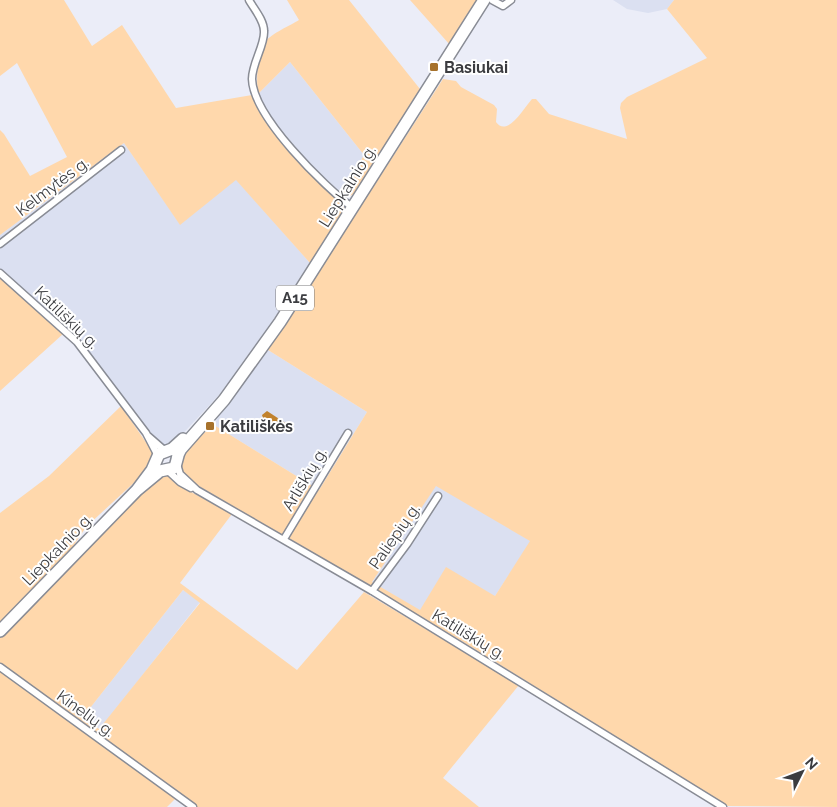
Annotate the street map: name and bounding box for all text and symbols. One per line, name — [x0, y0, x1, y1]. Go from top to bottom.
place label: Basiukai — [444, 58, 508, 77]
marker: Basiukai — [428, 61, 440, 73]
street label: Liepkalnio g. — [315, 142, 380, 231]
street label: Kelmytės g. — [12, 153, 92, 220]
street label: Katiliškių g. — [31, 282, 103, 353]
road number: A15 — [276, 286, 314, 310]
place label: Katiliškės — [220, 417, 293, 436]
marker: Katiliškės — [204, 420, 216, 432]
street label: Arliškių g. — [278, 444, 331, 514]
street label: Paliepių g. — [365, 500, 424, 573]
street label: Liepkalnio g. — [18, 509, 96, 589]
street label: Katiliškių g. — [429, 605, 509, 664]
street label: Kinelių g. — [53, 686, 118, 741]
north arrow — [777, 747, 827, 797]
text: N — [802, 754, 821, 773]

